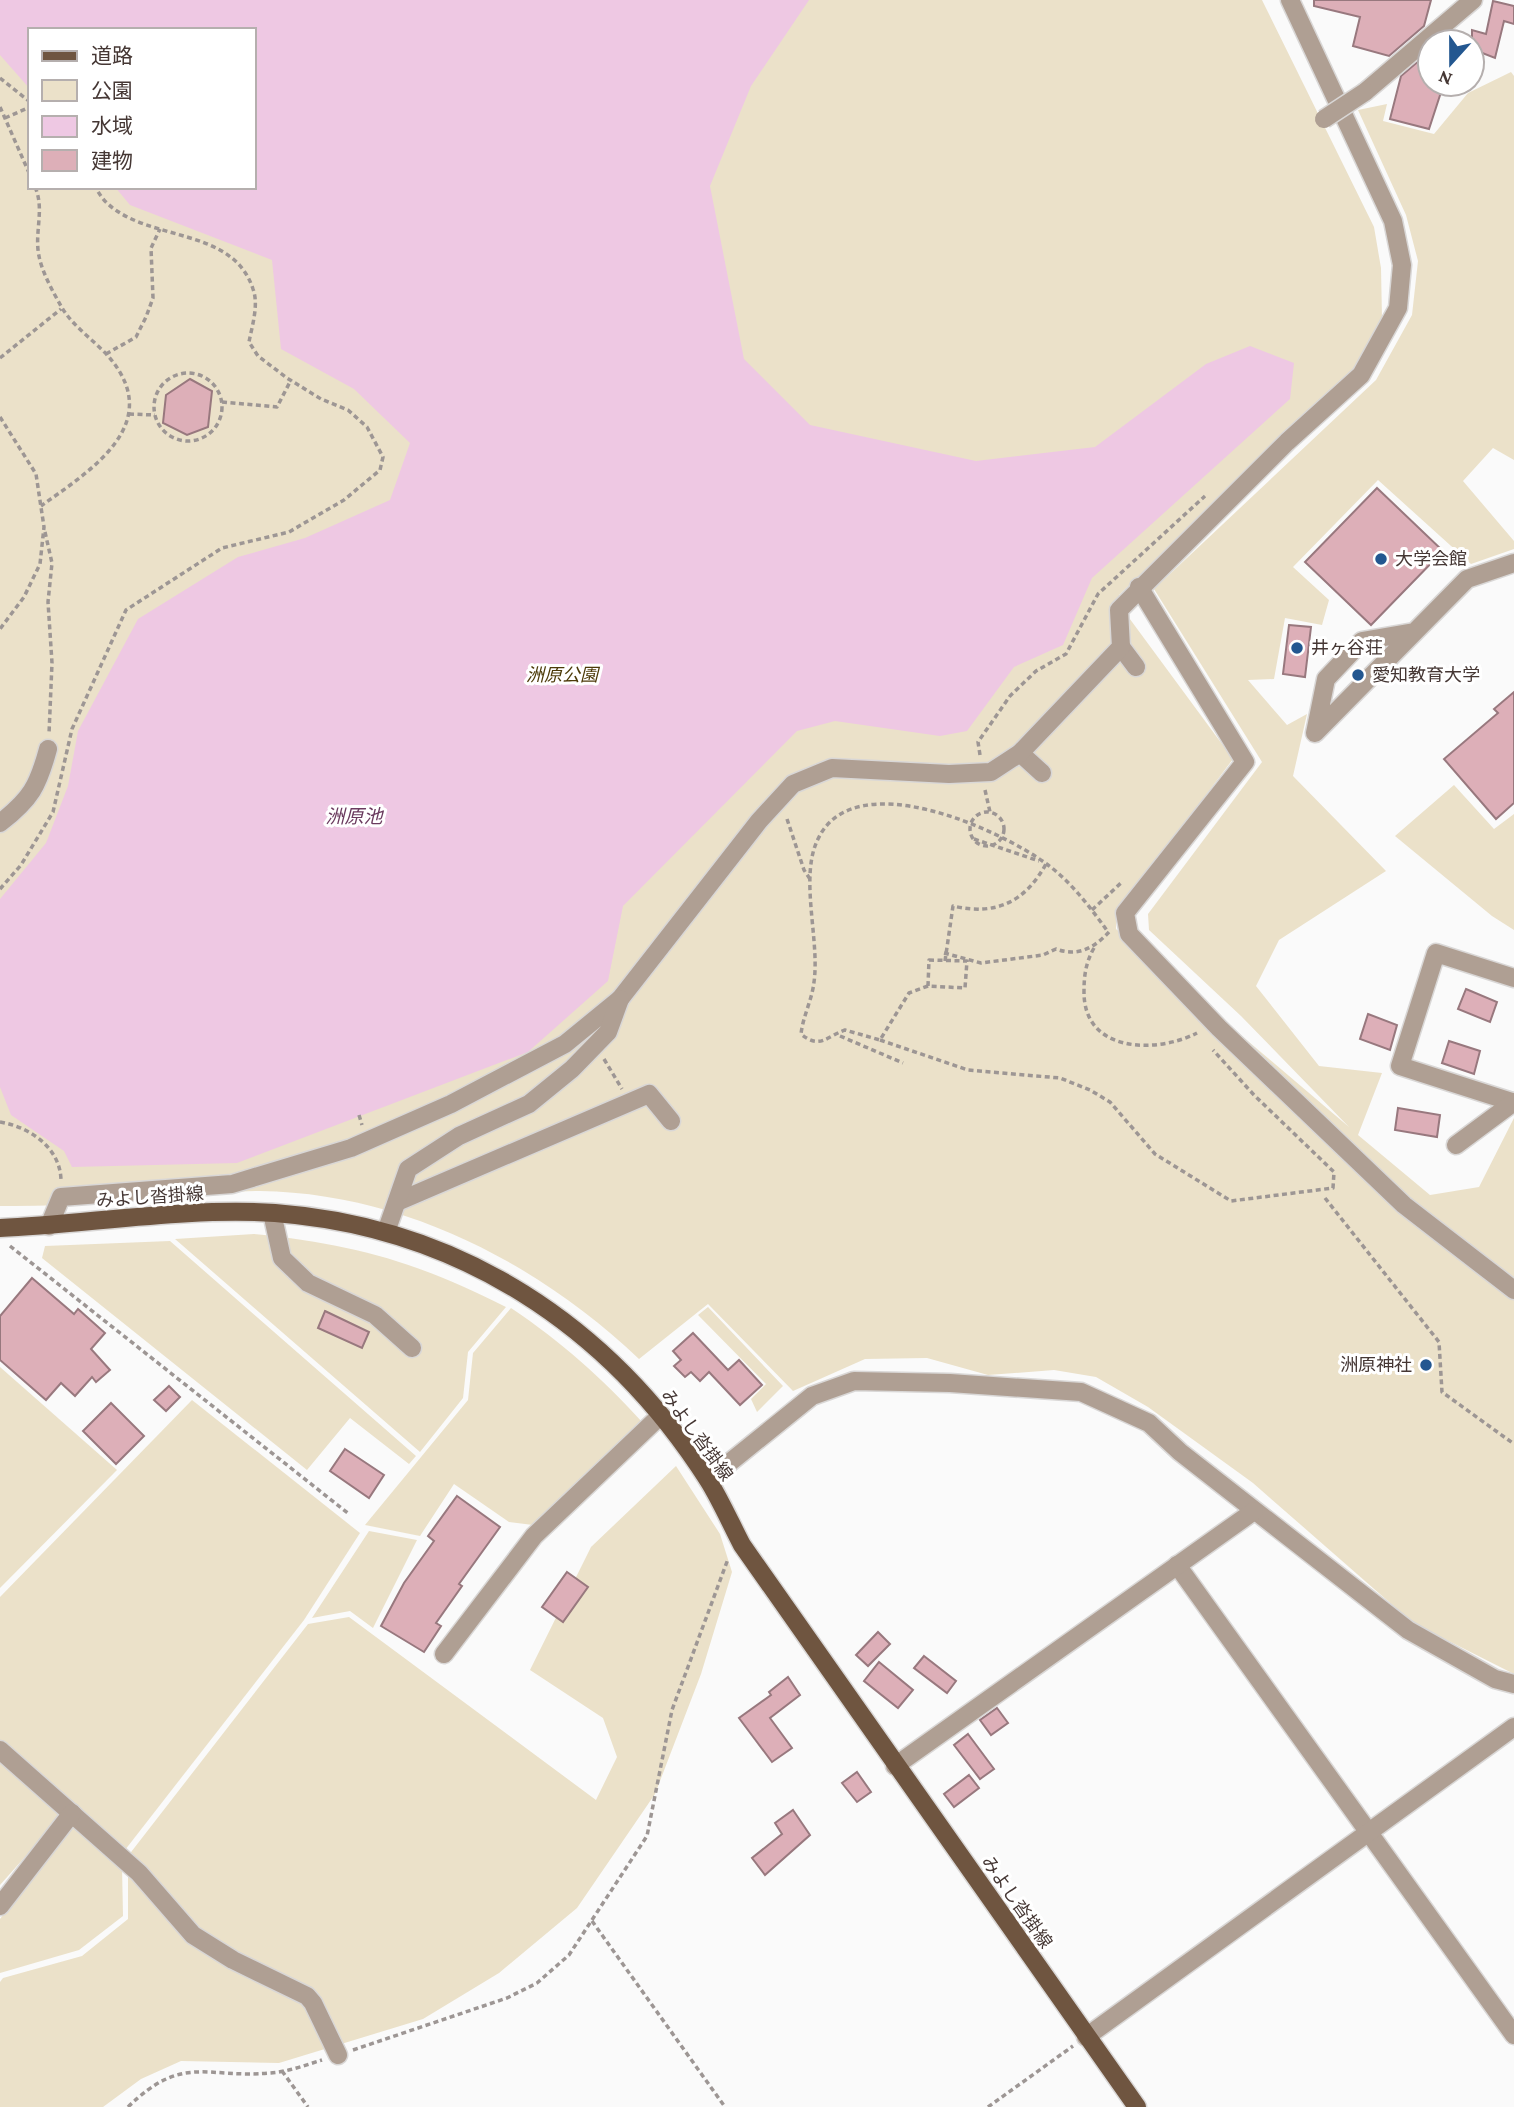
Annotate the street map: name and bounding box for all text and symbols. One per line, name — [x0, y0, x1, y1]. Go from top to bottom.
legend — [28, 28, 256, 189]
north arrow — [1416, 28, 1486, 98]
text: 道路 — [91, 44, 133, 68]
text: N — [1435, 66, 1455, 91]
text: 公園 — [91, 79, 133, 103]
text: 水域 — [91, 114, 133, 138]
text: 建物 — [91, 149, 133, 173]
place label: 大学会館 — [1395, 549, 1467, 569]
marker: 大学会館 — [1373, 551, 1389, 567]
place label: 井ヶ谷荘 — [1311, 638, 1383, 658]
marker: 井ヶ谷荘 — [1289, 640, 1305, 656]
park label: 洲原公園 — [526, 665, 601, 685]
place label: 愛知教育大学 — [1372, 665, 1480, 685]
marker: 愛知教育大学 — [1350, 667, 1366, 683]
water label: 洲原池 — [325, 806, 384, 827]
street label: みよし沓掛線 — [95, 1183, 205, 1211]
place label: 洲原神社 — [1340, 1355, 1412, 1375]
marker: 洲原神社 — [1418, 1357, 1434, 1373]
street label: みよし沓掛線 — [657, 1385, 737, 1485]
street label: みよし沓掛線 — [978, 1852, 1056, 1952]

